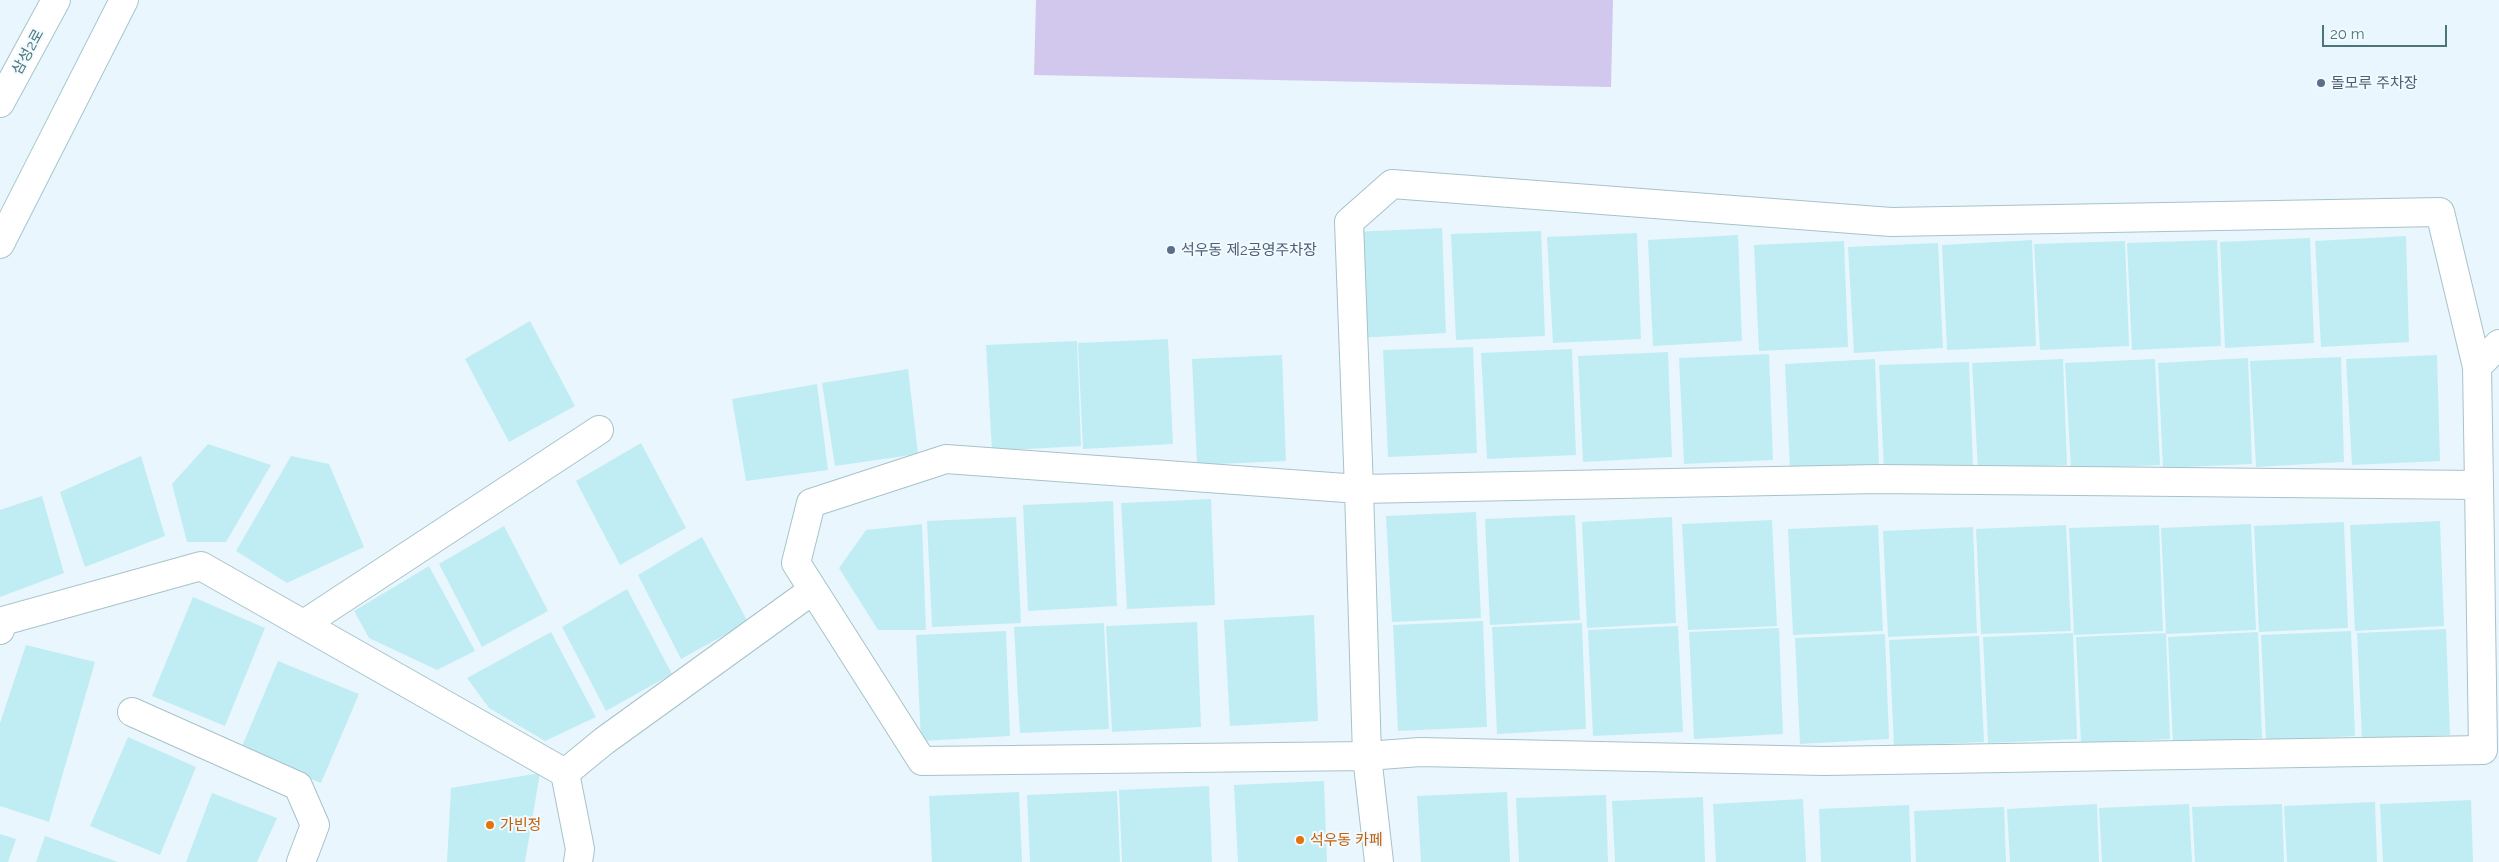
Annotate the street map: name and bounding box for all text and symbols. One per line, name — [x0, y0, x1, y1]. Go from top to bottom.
scale bar — [2324, 15, 2449, 47]
text: 20 m — [2330, 25, 2365, 43]
street label: 삼성2로 — [8, 26, 48, 78]
place label: 돌모루 주차장 — [2331, 74, 2418, 92]
marker: 돌모루 주차장 — [2315, 77, 2327, 89]
place label: 석우동 제2공영주차장 — [1181, 241, 1317, 259]
marker: 석우동 제2공영주차장 — [1165, 244, 1177, 256]
place label: 가빈정 — [500, 816, 541, 834]
marker: 가빈정 — [484, 819, 496, 831]
place label: 석우동 카페 — [1310, 831, 1383, 849]
marker: 석우동 카페 — [1294, 834, 1306, 846]

